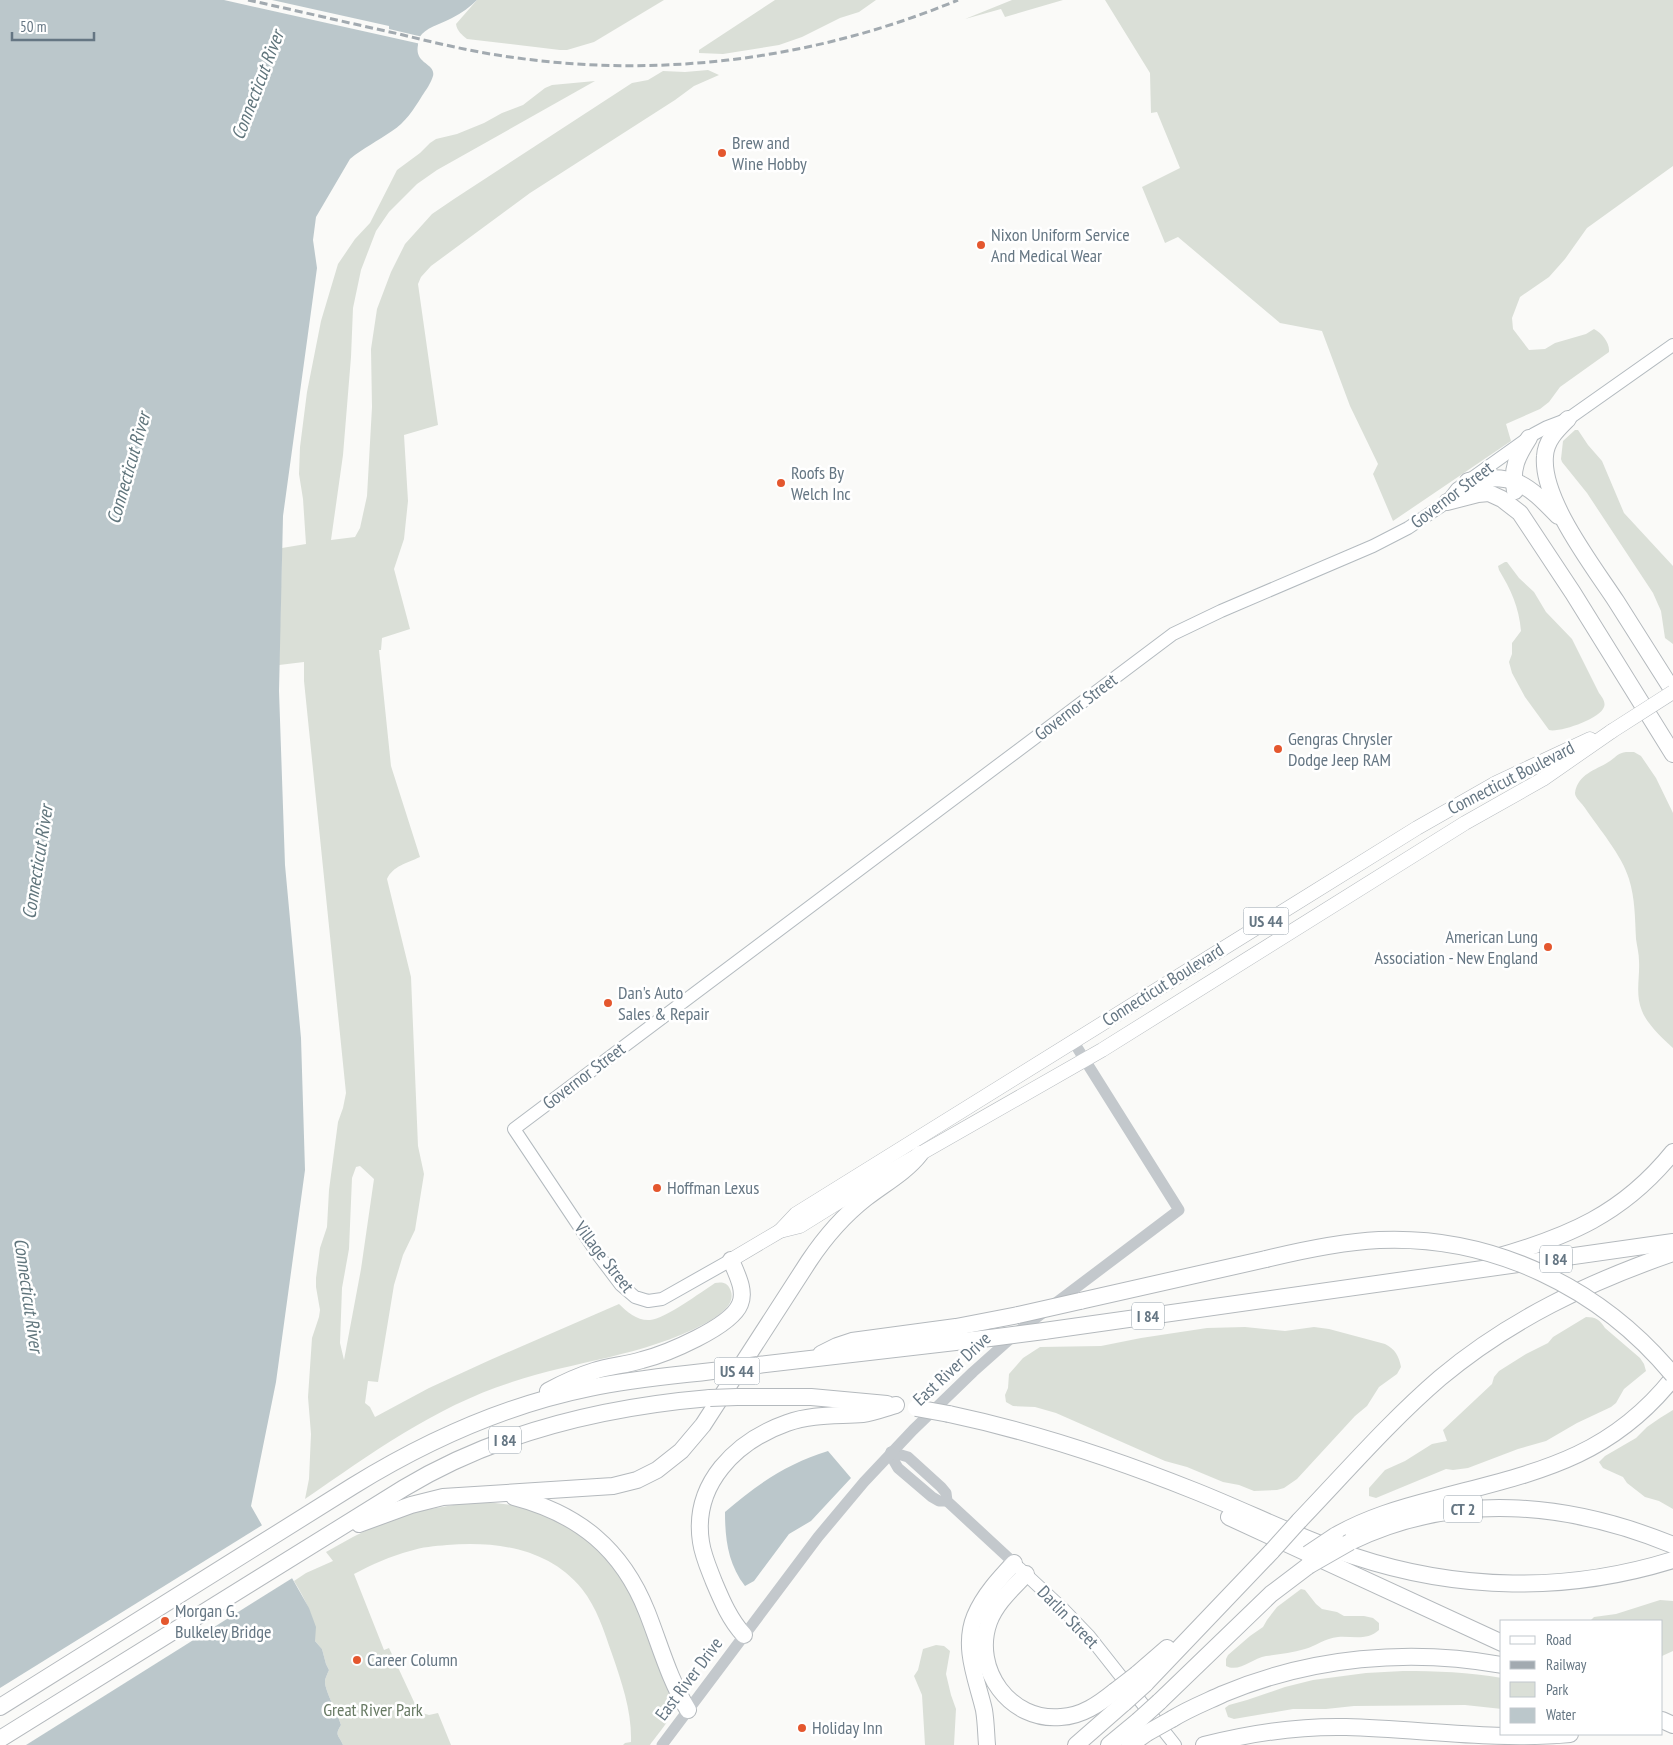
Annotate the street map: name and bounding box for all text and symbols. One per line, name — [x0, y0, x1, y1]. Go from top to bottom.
scale bar — [12, 10, 95, 42]
text: 50 m — [20, 17, 46, 36]
water label: Connecticut River — [225, 25, 290, 143]
place label: Brew and Wine Hobby — [732, 131, 807, 175]
marker: Brew and Wine Hobby — [716, 147, 728, 159]
place label: Nixon Uniform Service And Medical Wear — [991, 223, 1130, 267]
marker: Nixon Uniform Service And Medical Wear — [975, 239, 987, 251]
water label: Connecticut River — [101, 407, 156, 526]
street label: Governor Street — [1406, 456, 1498, 533]
place label: Roofs By Welch Inc — [791, 461, 851, 505]
marker: Roofs By Welch Inc — [775, 477, 787, 489]
street label: Governor Street — [1030, 668, 1122, 745]
place label: Gengras Chrysler Dodge Jeep RAM — [1288, 727, 1393, 771]
street label: Connecticut Boulevard — [1444, 736, 1578, 819]
marker: Gengras Chrysler Dodge Jeep RAM — [1272, 743, 1284, 755]
water label: Connecticut River — [16, 801, 58, 921]
road number: US 44 — [1244, 908, 1288, 934]
place label: American Lung Association - New England — [1374, 925, 1538, 969]
street label: Connecticut Boulevard — [1098, 938, 1228, 1031]
marker: American Lung Association - New England — [1542, 941, 1554, 953]
place label: Dan's Auto Sales & Repair — [618, 981, 709, 1025]
marker: Dan's Auto Sales & Repair — [602, 997, 614, 1009]
street label: Governor Street — [538, 1037, 630, 1114]
place label: Hoffman Lexus — [667, 1176, 759, 1199]
marker: Hoffman Lexus — [651, 1182, 663, 1194]
street label: Village Street — [569, 1216, 639, 1297]
water label: Connecticut River — [9, 1236, 49, 1356]
road number: I 84 — [1540, 1246, 1572, 1272]
road number: I 84 — [1132, 1302, 1164, 1330]
street label: East River Drive — [908, 1327, 995, 1411]
road number: US 44 — [714, 1358, 760, 1384]
road number: I 84 — [489, 1426, 521, 1454]
road number: CT 2 — [1444, 1496, 1482, 1522]
street label: Darlin Street — [1033, 1580, 1104, 1653]
place label: Morgan G. Bulkeley Bridge — [175, 1599, 271, 1643]
marker: Morgan G. Bulkeley Bridge — [159, 1615, 171, 1627]
legend — [1500, 1620, 1663, 1735]
text: Road — [1546, 1630, 1572, 1649]
street label: East River Drive — [650, 1633, 727, 1725]
place label: Career Column — [367, 1648, 458, 1671]
marker: Career Column — [351, 1654, 363, 1666]
text: Railway — [1546, 1655, 1587, 1674]
text: Park — [1546, 1680, 1568, 1699]
park label: Great River Park — [323, 1698, 423, 1721]
text: Water — [1546, 1705, 1577, 1724]
place label: Holiday Inn — [812, 1716, 883, 1739]
marker: Holiday Inn — [796, 1722, 808, 1734]

